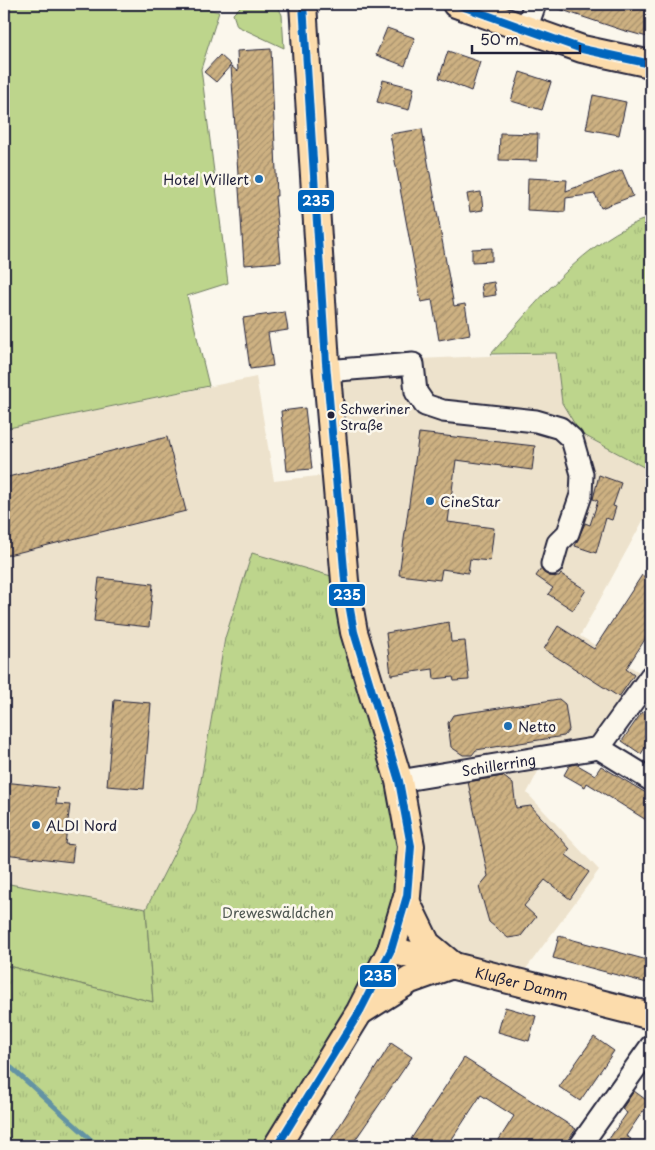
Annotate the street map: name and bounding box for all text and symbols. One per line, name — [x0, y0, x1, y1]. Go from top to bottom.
scale bar — [472, 22, 580, 54]
text: 50 m — [480, 27, 519, 50]
place label: Hotel Willert — [163, 169, 249, 190]
marker: Hotel Willert — [253, 173, 265, 185]
line badge: 235 — [297, 189, 335, 213]
text: 235 — [302, 190, 330, 211]
place label: Schweriner Straße — [340, 399, 411, 434]
marker: Schweriner Straße — [326, 410, 336, 420]
place label: CineStar — [440, 491, 501, 512]
marker: CineStar — [424, 495, 436, 507]
line badge: 235 — [328, 583, 366, 607]
text: 235 — [333, 584, 361, 605]
place label: Netto — [518, 716, 556, 737]
marker: Netto — [502, 720, 514, 732]
street label: Schillerring — [460, 748, 537, 781]
place label: ALDI Nord — [46, 815, 117, 836]
marker: ALDI Nord — [30, 819, 42, 831]
park label: Dreweswäldchen — [222, 902, 334, 923]
street label: Klußer Damm — [473, 961, 571, 1005]
line badge: 235 — [359, 964, 397, 988]
text: 235 — [364, 965, 392, 986]

